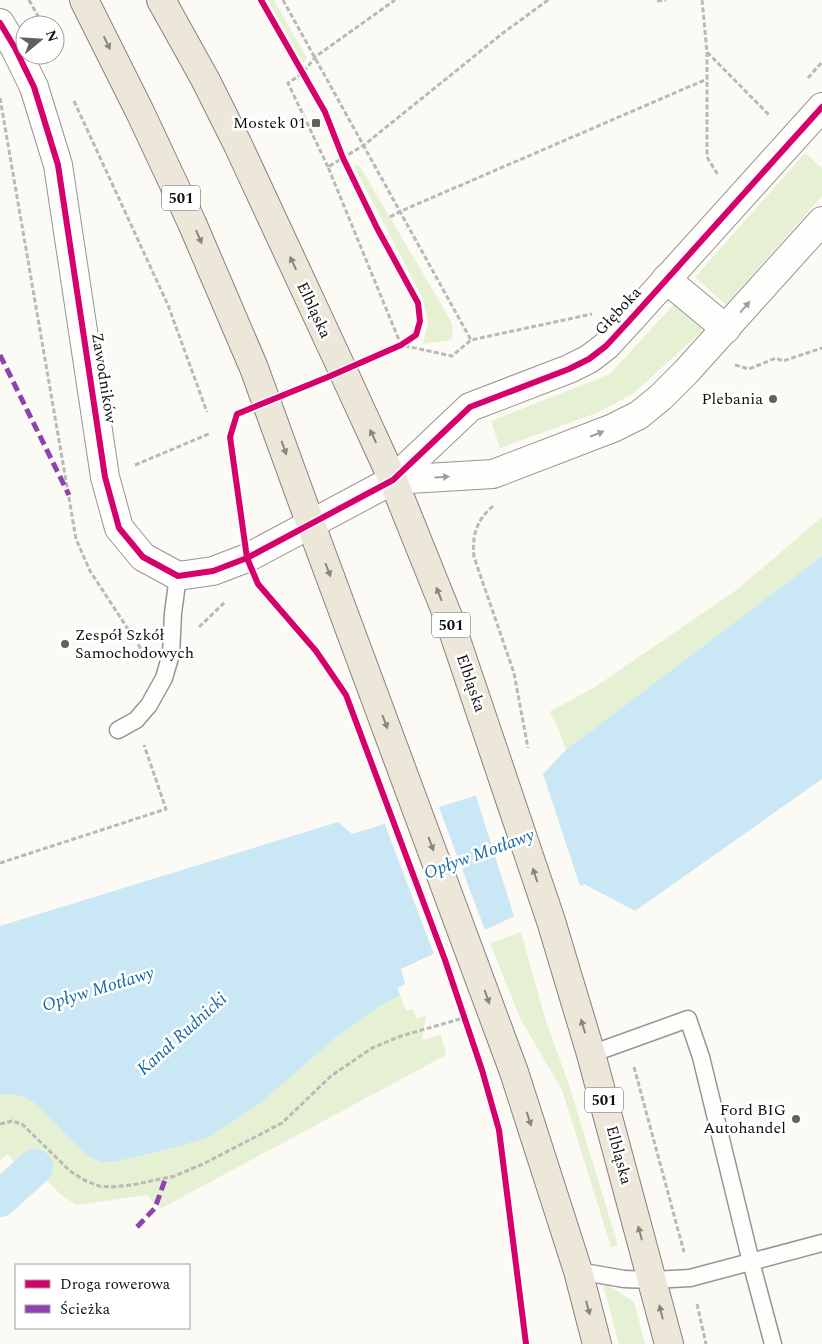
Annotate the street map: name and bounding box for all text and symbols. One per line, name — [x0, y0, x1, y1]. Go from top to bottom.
north arrow — [15, 15, 65, 65]
text: N — [40, 27, 64, 45]
one-way arrow — [103, 36, 111, 50]
place label: Mostek 01 — [233, 111, 306, 135]
marker: Mostek 01 — [310, 117, 322, 129]
road number: 501 — [162, 186, 200, 210]
one-way arrow — [195, 230, 203, 244]
one-way arrow — [288, 256, 296, 270]
street label: Elbląska — [290, 278, 338, 342]
street label: Głęboka — [589, 281, 647, 341]
one-way arrow — [739, 302, 751, 314]
street label: Zawodników — [85, 331, 123, 426]
place label: Plebania — [701, 387, 763, 411]
marker: Plebania — [767, 393, 779, 405]
one-way arrow — [368, 428, 377, 443]
one-way arrow — [590, 430, 604, 438]
one-way arrow — [281, 440, 288, 455]
one-way arrow — [434, 472, 450, 480]
one-way arrow — [324, 563, 332, 578]
one-way arrow — [435, 586, 443, 601]
road number: 501 — [432, 612, 470, 638]
place label: Zespół Szkół Samochodowych — [75, 623, 194, 665]
marker: Zespół Szkół Samochodowych — [59, 638, 71, 650]
street label: Elbląska — [450, 651, 492, 715]
one-way arrow — [381, 715, 389, 730]
water label: Opływ Motławy — [420, 821, 538, 887]
one-way arrow — [427, 837, 435, 852]
one-way arrow — [531, 867, 539, 882]
water label: Opływ Motławy — [39, 959, 157, 1019]
water label: Kanał Rudnicki — [131, 986, 233, 1082]
one-way arrow — [484, 989, 491, 1004]
one-way arrow — [578, 1018, 586, 1033]
road number: 501 — [585, 1088, 623, 1112]
place label: Ford BIG Autohandel — [703, 1098, 786, 1140]
one-way arrow — [526, 1111, 533, 1126]
marker: Ford BIG Autohandel — [790, 1113, 802, 1125]
street label: Elbląska — [600, 1123, 638, 1187]
one-way arrow — [636, 1225, 644, 1240]
legend — [15, 1264, 190, 1329]
text: Droga rowerowa — [60, 1273, 171, 1296]
text: Ścieżka — [60, 1298, 111, 1321]
one-way arrow — [584, 1300, 592, 1315]
one-way arrow — [656, 1304, 664, 1319]

